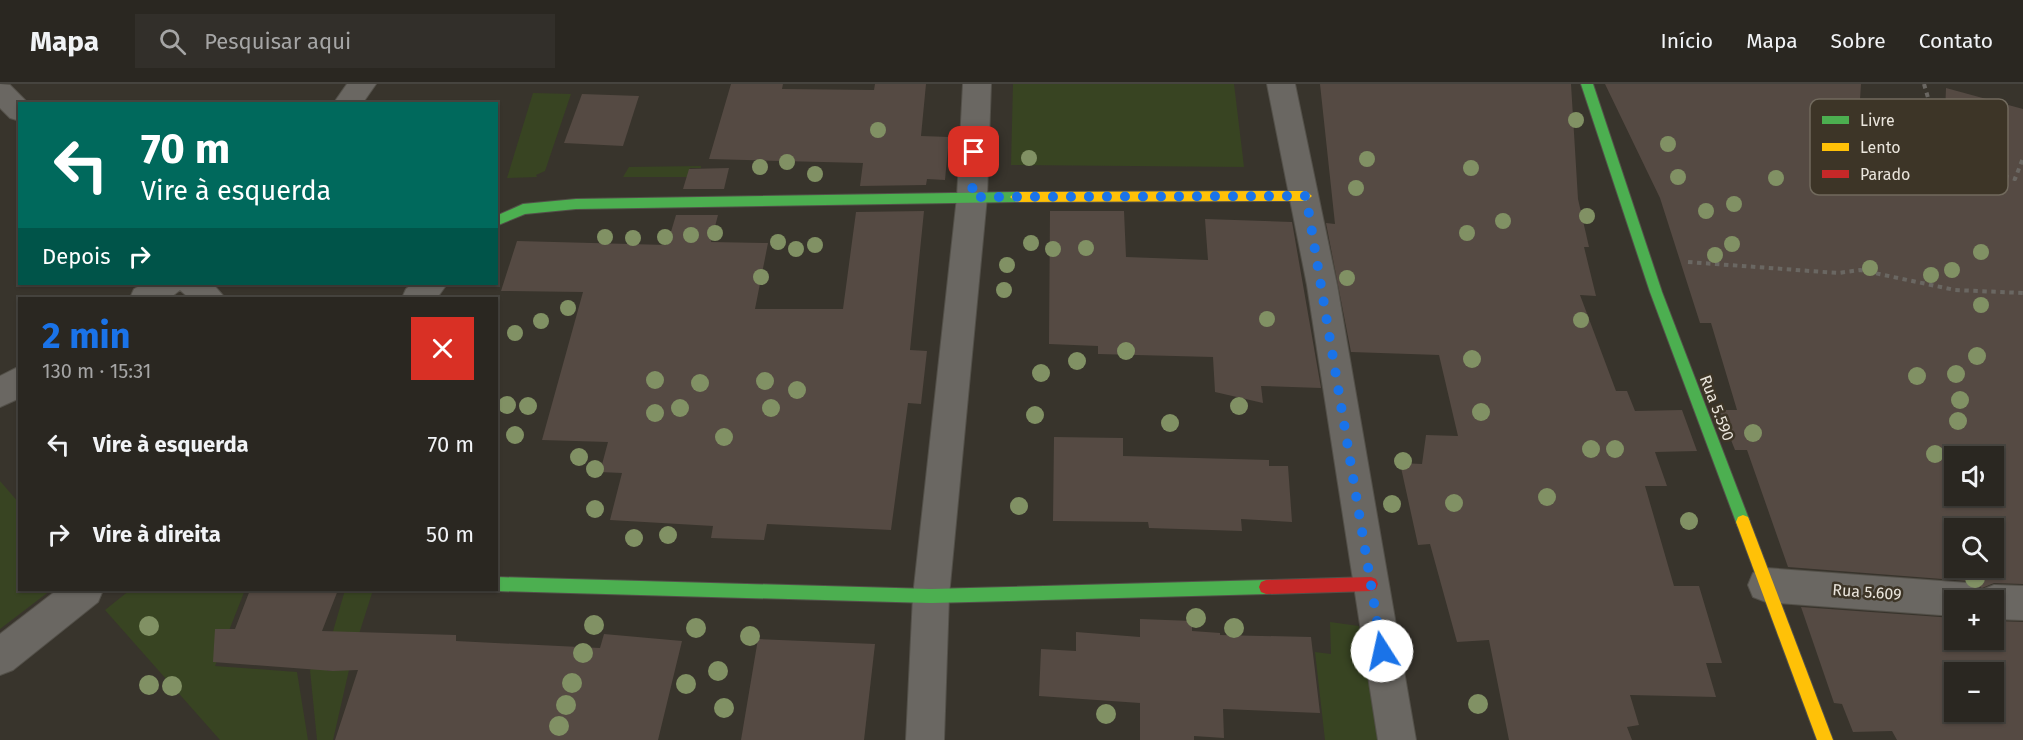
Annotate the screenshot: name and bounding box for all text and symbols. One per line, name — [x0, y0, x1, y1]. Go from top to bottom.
search box — [135, 14, 555, 68]
text: Mapa — [30, 25, 99, 58]
icon: search — [156, 25, 189, 58]
text: Pesquisar aqui — [204, 28, 351, 55]
text: Início — [1660, 28, 1713, 54]
text: Mapa — [1746, 28, 1798, 54]
text: Sobre — [1831, 28, 1886, 54]
text: Contato — [1919, 28, 1993, 54]
legend — [1810, 99, 2008, 195]
text: Livre — [1860, 111, 1895, 130]
text: 70 m — [141, 124, 230, 174]
icon: left — [42, 126, 120, 204]
pin — [948, 126, 999, 177]
icon: arrive — [957, 135, 990, 168]
text: Lento — [1860, 138, 1901, 157]
text: Parado — [1860, 165, 1910, 184]
text: Vire à esquerda — [141, 175, 331, 207]
icon: right — [123, 240, 156, 273]
text: Depois — [42, 243, 111, 270]
text: 2 min — [42, 314, 131, 358]
button: close — [411, 317, 474, 380]
text: 130 m · 15:31 — [42, 359, 151, 383]
street label: Rua 5.590 — [1696, 372, 1738, 444]
icon: left — [42, 428, 75, 461]
text: Vire à esquerda — [93, 431, 249, 458]
text: 70 m — [428, 431, 474, 458]
map controls — [1944, 446, 2004, 722]
button: sound — [1944, 446, 2004, 506]
icon: right — [42, 518, 75, 551]
button: search — [1944, 518, 2004, 578]
text: Vire à direita — [93, 521, 221, 548]
text: 50 m — [426, 521, 474, 548]
street label: Rua 5.609 — [1832, 580, 1902, 604]
button: + — [1944, 590, 2004, 650]
position arrow — [1350, 619, 1414, 683]
button: − — [1944, 662, 2004, 722]

